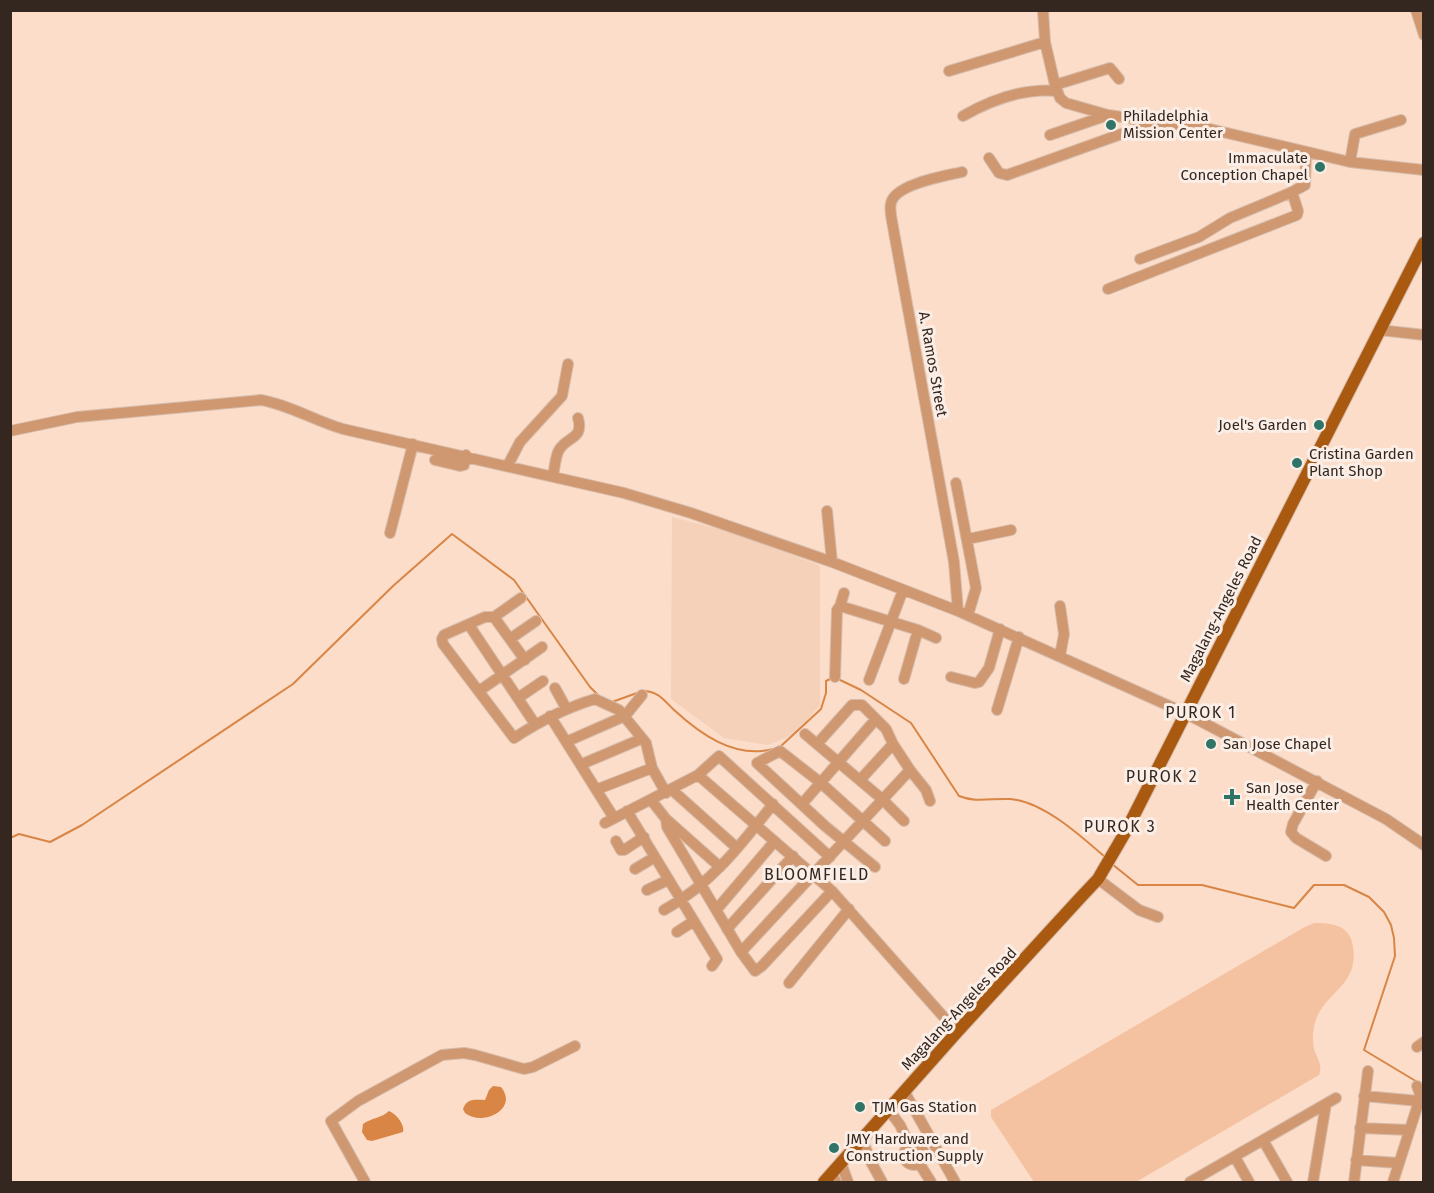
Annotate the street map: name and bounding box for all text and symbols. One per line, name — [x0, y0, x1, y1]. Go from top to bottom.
place label: Philadelphia Mission Center — [1123, 107, 1223, 142]
marker: Philadelphia Mission Center — [1104, 118, 1118, 132]
place label: Immaculate Conception Chapel — [1181, 149, 1309, 184]
marker: Immaculate Conception Chapel — [1313, 160, 1327, 174]
street label: A. Ramos Street — [915, 310, 951, 419]
place label: Joel's Garden — [1218, 416, 1307, 434]
marker: Joel's Garden — [1312, 418, 1326, 432]
place label: Cristina Garden Plant Shop — [1309, 445, 1414, 480]
marker: Cristina Garden Plant Shop — [1290, 456, 1304, 470]
street label: Magalang-Angeles Road — [1176, 533, 1266, 685]
district label: PUROK 1 — [1165, 703, 1237, 722]
place label: San Jose Chapel — [1223, 735, 1332, 753]
marker: San Jose Chapel — [1204, 737, 1218, 751]
district label: PUROK 2 — [1126, 767, 1198, 786]
place label: San Jose Health Center — [1246, 779, 1339, 814]
marker: San Jose Health Center — [1223, 788, 1241, 806]
district label: PUROK 3 — [1084, 817, 1156, 836]
district label: BLOOMFIELD — [764, 865, 870, 884]
street label: Magalang-Angeles Road — [897, 944, 1021, 1074]
place label: TJM Gas Station — [872, 1098, 977, 1116]
marker: TJM Gas Station — [853, 1100, 867, 1114]
place label: JMY Hardware and Construction Supply — [846, 1130, 984, 1165]
marker: JMY Hardware and Construction Supply — [827, 1141, 841, 1155]

